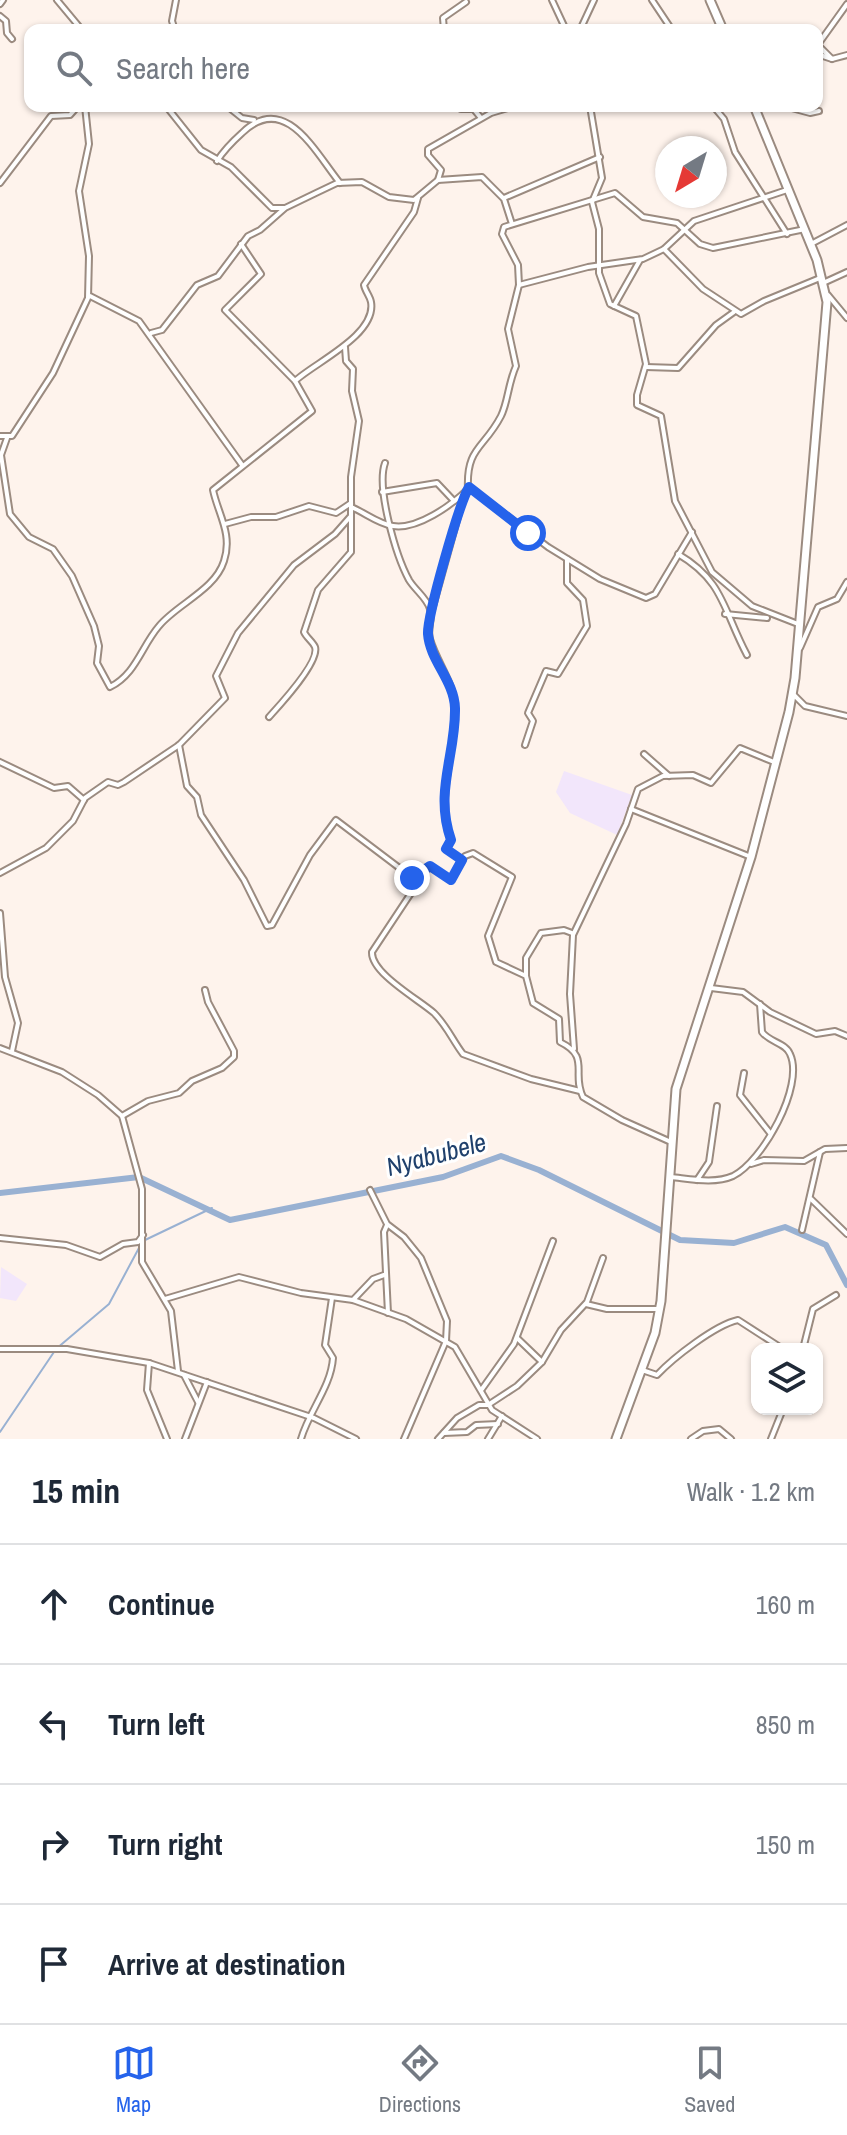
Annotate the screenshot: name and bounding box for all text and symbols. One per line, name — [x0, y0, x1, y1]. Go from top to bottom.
search box — [24, 24, 823, 112]
icon: search — [52, 46, 96, 90]
text: Search here — [116, 48, 250, 88]
north arrow — [655, 136, 727, 208]
route start — [510, 515, 546, 551]
route end — [394, 860, 430, 896]
water label: Nyabubele — [382, 1124, 490, 1184]
map controls — [751, 1343, 823, 1415]
button: layers — [751, 1343, 823, 1415]
text: 15 min — [32, 1468, 120, 1514]
text: Walk · 1.2 km — [687, 1474, 815, 1509]
icon: ahead — [32, 1582, 76, 1626]
text: Continue — [108, 1584, 215, 1624]
text: 160 m — [756, 1587, 815, 1622]
icon: left — [32, 1702, 76, 1746]
text: Turn left — [108, 1704, 205, 1744]
text: 850 m — [756, 1707, 815, 1742]
icon: right — [32, 1822, 76, 1866]
text: Turn right — [108, 1824, 222, 1864]
text: 150 m — [756, 1827, 815, 1862]
icon: arrive — [32, 1942, 76, 1986]
text: Arrive at destination — [108, 1944, 346, 1984]
tab: Map — [112, 2041, 156, 2119]
tab: Directions — [379, 2041, 461, 2119]
tab: Saved — [684, 2041, 735, 2119]

